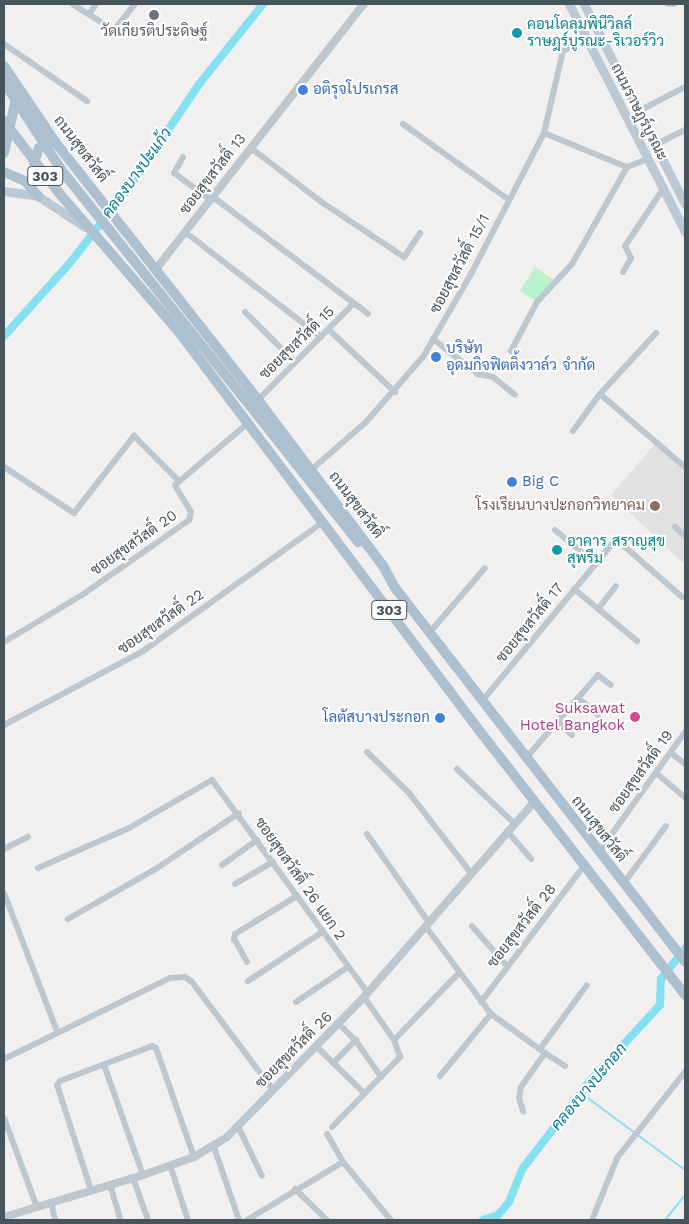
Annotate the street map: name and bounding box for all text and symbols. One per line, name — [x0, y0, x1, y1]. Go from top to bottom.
marker: วัดเกียรติประดิษฐ์ — [148, 9, 160, 21]
place label: คอนโดลุมพินีวิลล์ ราษฎร์บูรณะ-ริเวอร์วิว — [527, 15, 664, 50]
place label: วัดเกียรติประดิษฐ์ — [100, 23, 208, 41]
marker: คอนโดลุมพินีวิลล์ ราษฎร์บูรณะ-ริเวอร์วิว — [511, 27, 523, 39]
street label: ถนนราษฎร์บูรณะ — [607, 61, 671, 163]
place label: อติรุจโปรเกรส — [313, 81, 399, 99]
marker: อติรุจโปรเกรส — [297, 84, 309, 96]
street label: ถนนสุขสวัสดิ์ — [50, 112, 112, 186]
water label: คลองบางปะแก้ว — [98, 124, 176, 222]
street label: ซอยสุขสวัสดิ์ 13 — [176, 130, 250, 218]
road number: 303 — [26, 165, 64, 188]
street label: ซอยสุขสวัสดิ์ 15/1 — [426, 211, 494, 317]
street label: ซอยสุขสวัสดิ์ 15 — [256, 303, 338, 383]
place label: บริษัท อุดมกิจฟิตติ้งวาล์ว จำกัด — [446, 339, 595, 374]
marker: บริษัท อุดมกิจฟิตติ้งวาล์ว จำกัด — [430, 351, 442, 363]
street label: ถนนสุขสวัสดิ์ — [325, 468, 387, 542]
place label: Big C — [522, 473, 559, 491]
marker: Big C — [506, 476, 518, 488]
place label: โรงเรียนบางปะกอกวิทยาคม — [476, 497, 645, 515]
marker: โรงเรียนบางปะกอกวิทยาคม — [649, 500, 661, 512]
street label: ซอยสุขสวัสดิ์ 20 — [87, 507, 181, 579]
place label: อาคาร สราญสุข สุพรีม — [567, 532, 665, 567]
marker: อาคาร สราญสุข สุพรีม — [551, 544, 563, 556]
street label: ซอยสุขสวัสดิ์ 17 — [492, 579, 568, 667]
street label: ซอยสุขสวัสดิ์ 22 — [115, 586, 207, 658]
road number: 303 — [370, 598, 408, 622]
place label: Suksawat Hotel Bangkok — [519, 699, 625, 734]
place label: โลตัสบางประกอก — [323, 709, 430, 727]
marker: Suksawat Hotel Bangkok — [629, 711, 641, 723]
marker: โลตัสบางประกอก — [434, 712, 446, 724]
street label: ซอยสุขสวัสดิ์ 19 — [605, 727, 677, 817]
street label: ถนนสุขสวัสดิ์ — [567, 792, 631, 866]
street label: ซอยสุขสวัสดิ์ 26 แยก 2 — [251, 814, 349, 944]
street label: ซอยสุขสวัสดิ์ 28 — [484, 881, 560, 971]
street label: ซอยสุขสวัสดิ์ 26 — [252, 1008, 336, 1092]
water label: คลองบางปะกอก — [547, 1040, 631, 1134]

